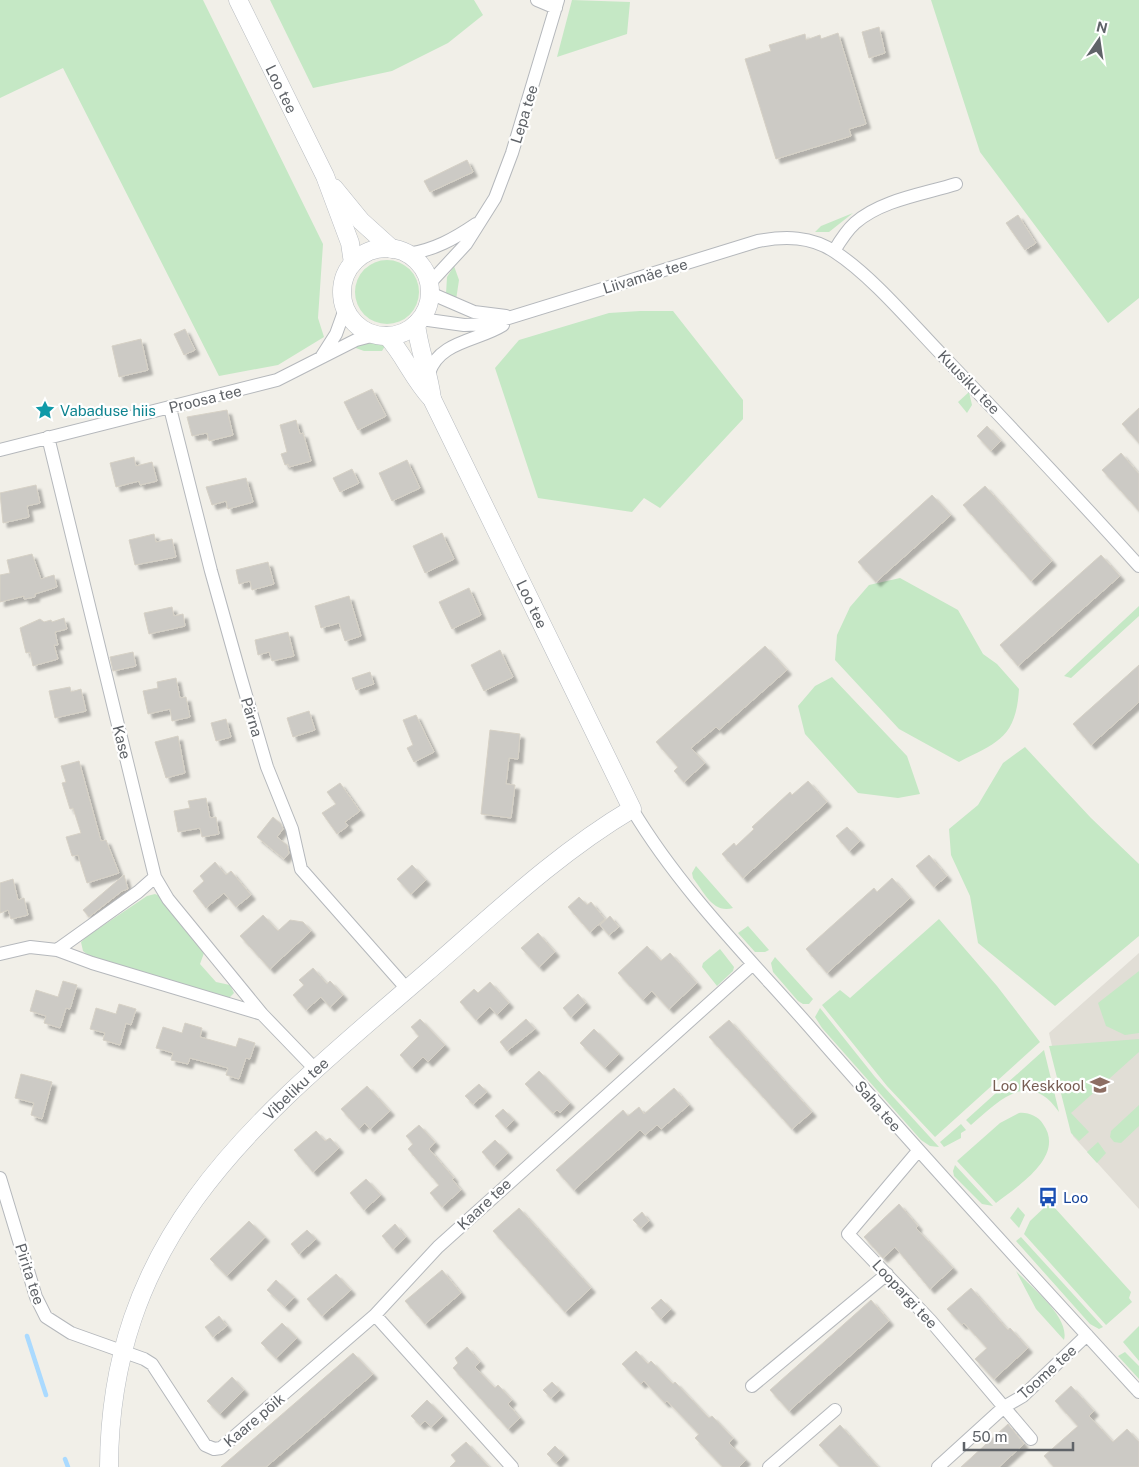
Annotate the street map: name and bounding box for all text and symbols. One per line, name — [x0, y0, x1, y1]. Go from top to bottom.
north arrow — [1074, 15, 1124, 65]
text: N — [1095, 18, 1109, 36]
street label: Loo tee — [263, 62, 301, 116]
street label: Lepa tee — [507, 83, 541, 145]
street label: Liivamäe tee — [601, 255, 689, 297]
street label: Kuusiku tee — [934, 347, 1004, 417]
street label: Proosa tee — [167, 382, 243, 416]
place icon: Vabaduse hiis — [34, 399, 56, 421]
place label: Vabaduse hiis — [60, 402, 156, 419]
street label: Loo tee — [513, 577, 551, 631]
street label: Pärna — [238, 695, 266, 739]
street label: Kase — [110, 723, 134, 761]
street label: Vibeliku tee — [259, 1054, 331, 1123]
school or university icon: Loo Keskkool — [1089, 1074, 1111, 1096]
street label: Saha tee — [851, 1077, 905, 1135]
place label: Loo Keskkool — [992, 1077, 1085, 1094]
street label: Kaare tee — [454, 1175, 514, 1233]
bus stop icon: Loo — [1037, 1186, 1059, 1208]
place label: Loo — [1063, 1189, 1088, 1206]
street label: Pirita tee — [12, 1241, 48, 1307]
street label: Loopargi tee — [869, 1256, 941, 1332]
street label: Toome tee — [1014, 1341, 1080, 1403]
street label: Kaare põik — [220, 1390, 288, 1450]
scale bar — [964, 1420, 1073, 1452]
text: 50 m — [972, 1428, 1007, 1445]

